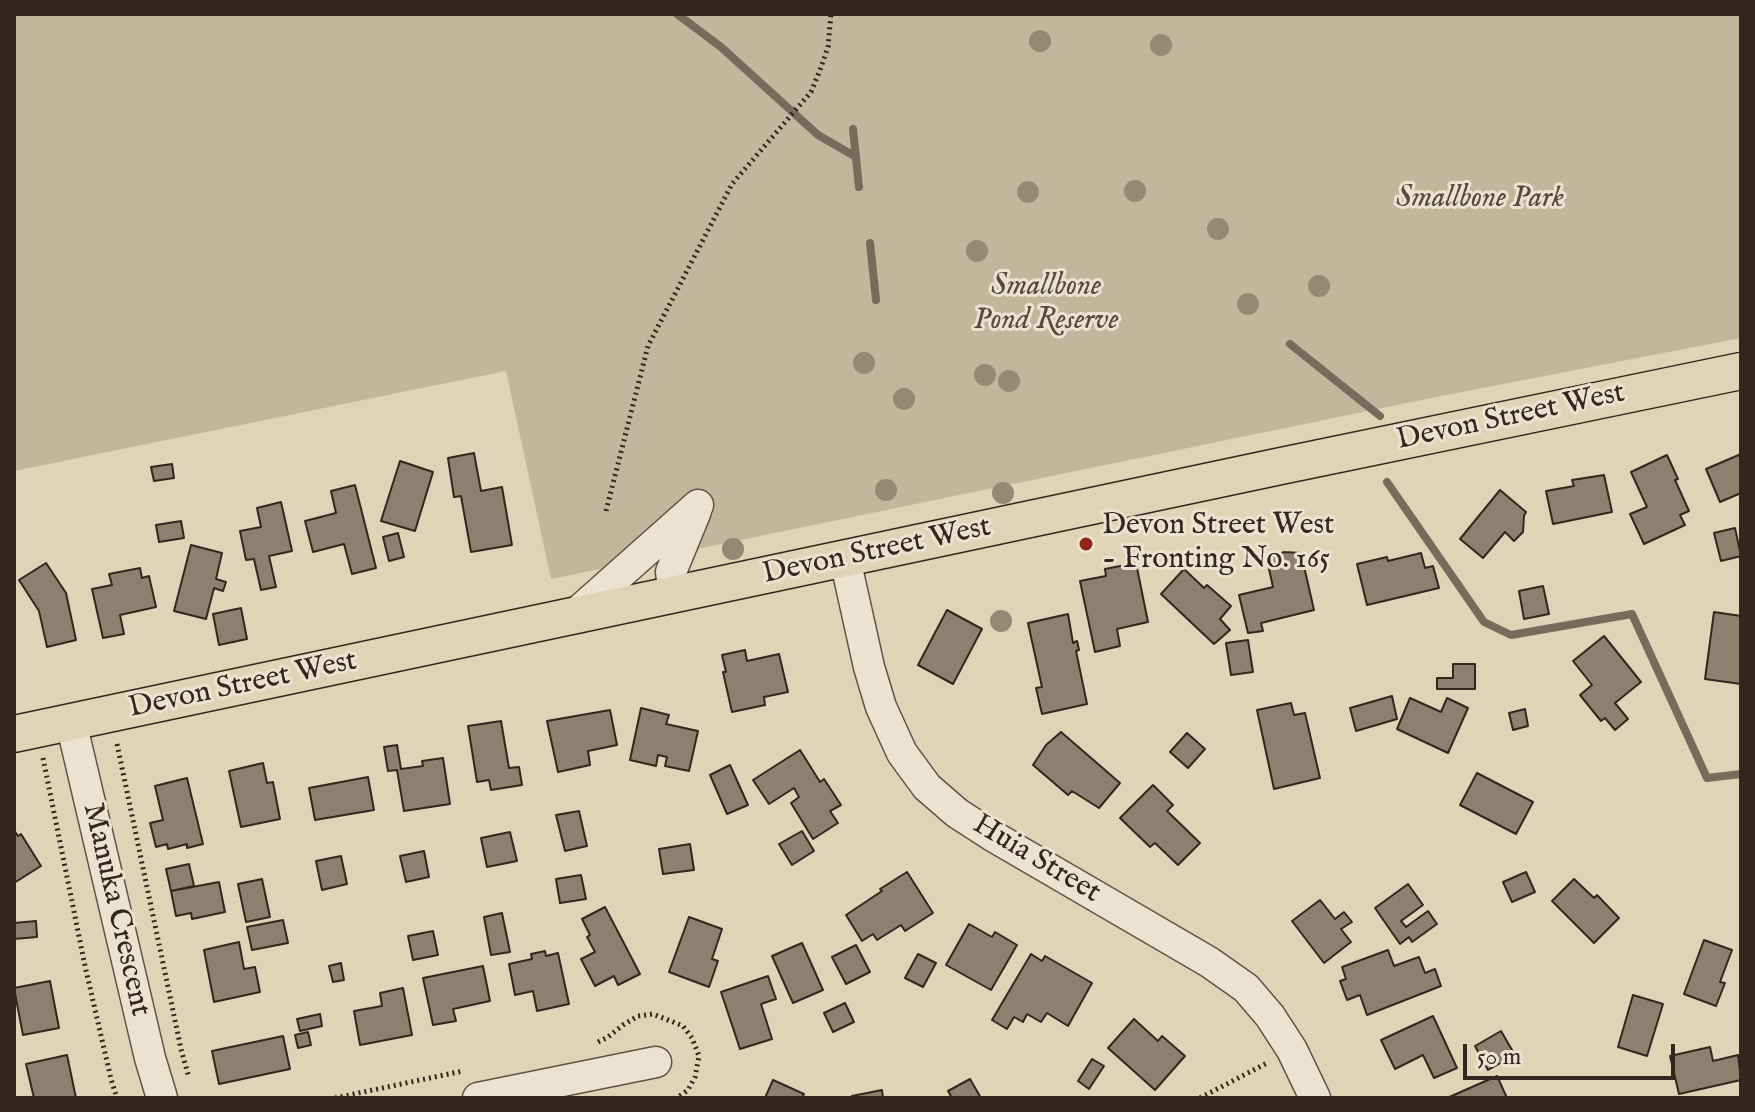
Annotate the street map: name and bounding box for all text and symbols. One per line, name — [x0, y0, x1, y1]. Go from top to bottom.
park label: Smallbone Park — [1396, 182, 1564, 218]
park label: Smallbone Pond Reserve — [974, 270, 1118, 340]
street label: Devon Street West — [1394, 376, 1628, 460]
place label: Devon Street West - Fronting No. 165 — [1102, 509, 1334, 580]
street label: Devon Street West — [760, 510, 994, 594]
marker: Devon Street West - Fronting No. 165 — [1077, 535, 1095, 553]
street label: Devon Street West — [126, 644, 360, 728]
street label: Manuka Crescent — [73, 800, 157, 1020]
street label: Huia Street — [965, 808, 1107, 912]
scale bar — [1467, 1028, 1679, 1078]
text: 50 m — [1477, 1042, 1521, 1073]

